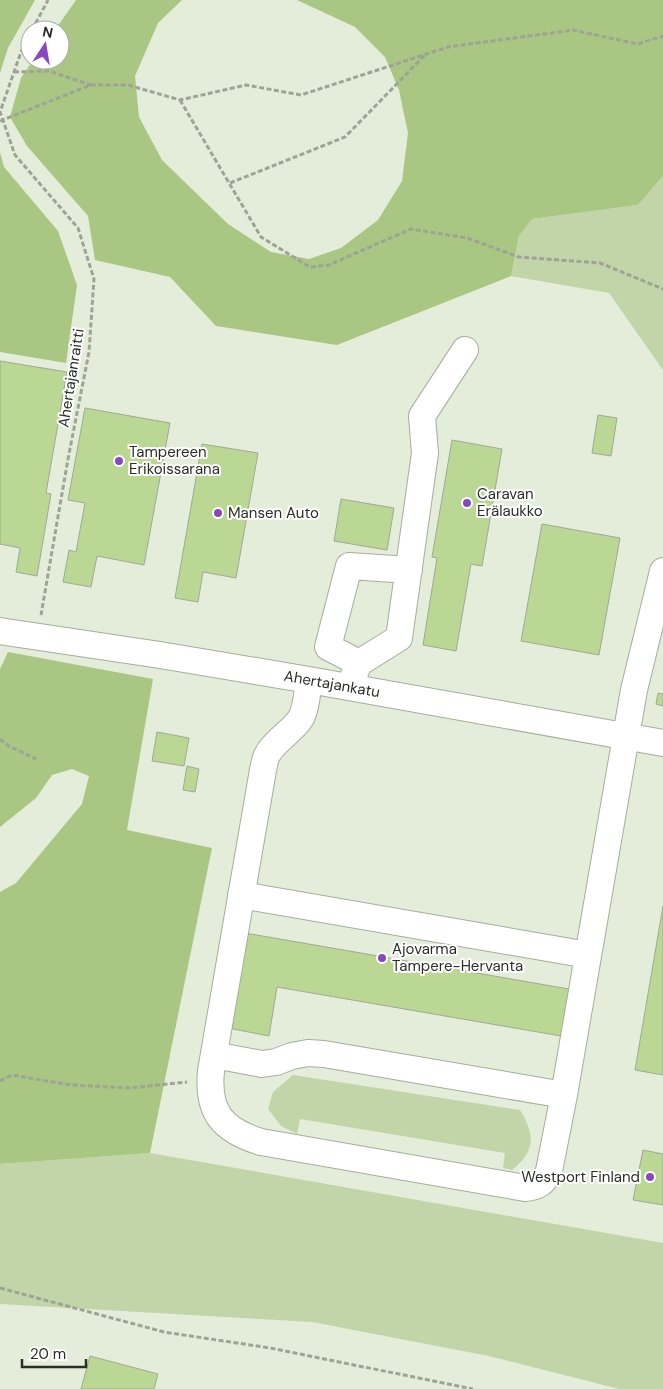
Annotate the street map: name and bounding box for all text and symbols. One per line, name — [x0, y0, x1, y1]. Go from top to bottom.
north arrow — [20, 20, 70, 70]
text: N — [41, 22, 55, 42]
street label: Ahertajanraitti — [53, 327, 89, 429]
place label: Tampereen Erikoissarana — [129, 442, 220, 479]
marker: Tampereen Erikoissarana — [113, 455, 125, 467]
place label: Caravan Erälaukko — [477, 484, 543, 521]
marker: Caravan Erälaukko — [461, 497, 473, 509]
place label: Mansen Auto — [228, 503, 319, 523]
marker: Mansen Auto — [212, 507, 224, 519]
street label: Ahertajankatu — [282, 666, 382, 702]
place label: Ajovarma Tampere-Hervanta — [392, 939, 523, 976]
marker: Ajovarma Tampere-Hervanta — [376, 952, 388, 964]
place label: Westport Finland — [521, 1167, 640, 1187]
marker: Westport Finland — [644, 1171, 656, 1183]
scale bar — [22, 1336, 86, 1368]
text: 20 m — [30, 1344, 66, 1364]

